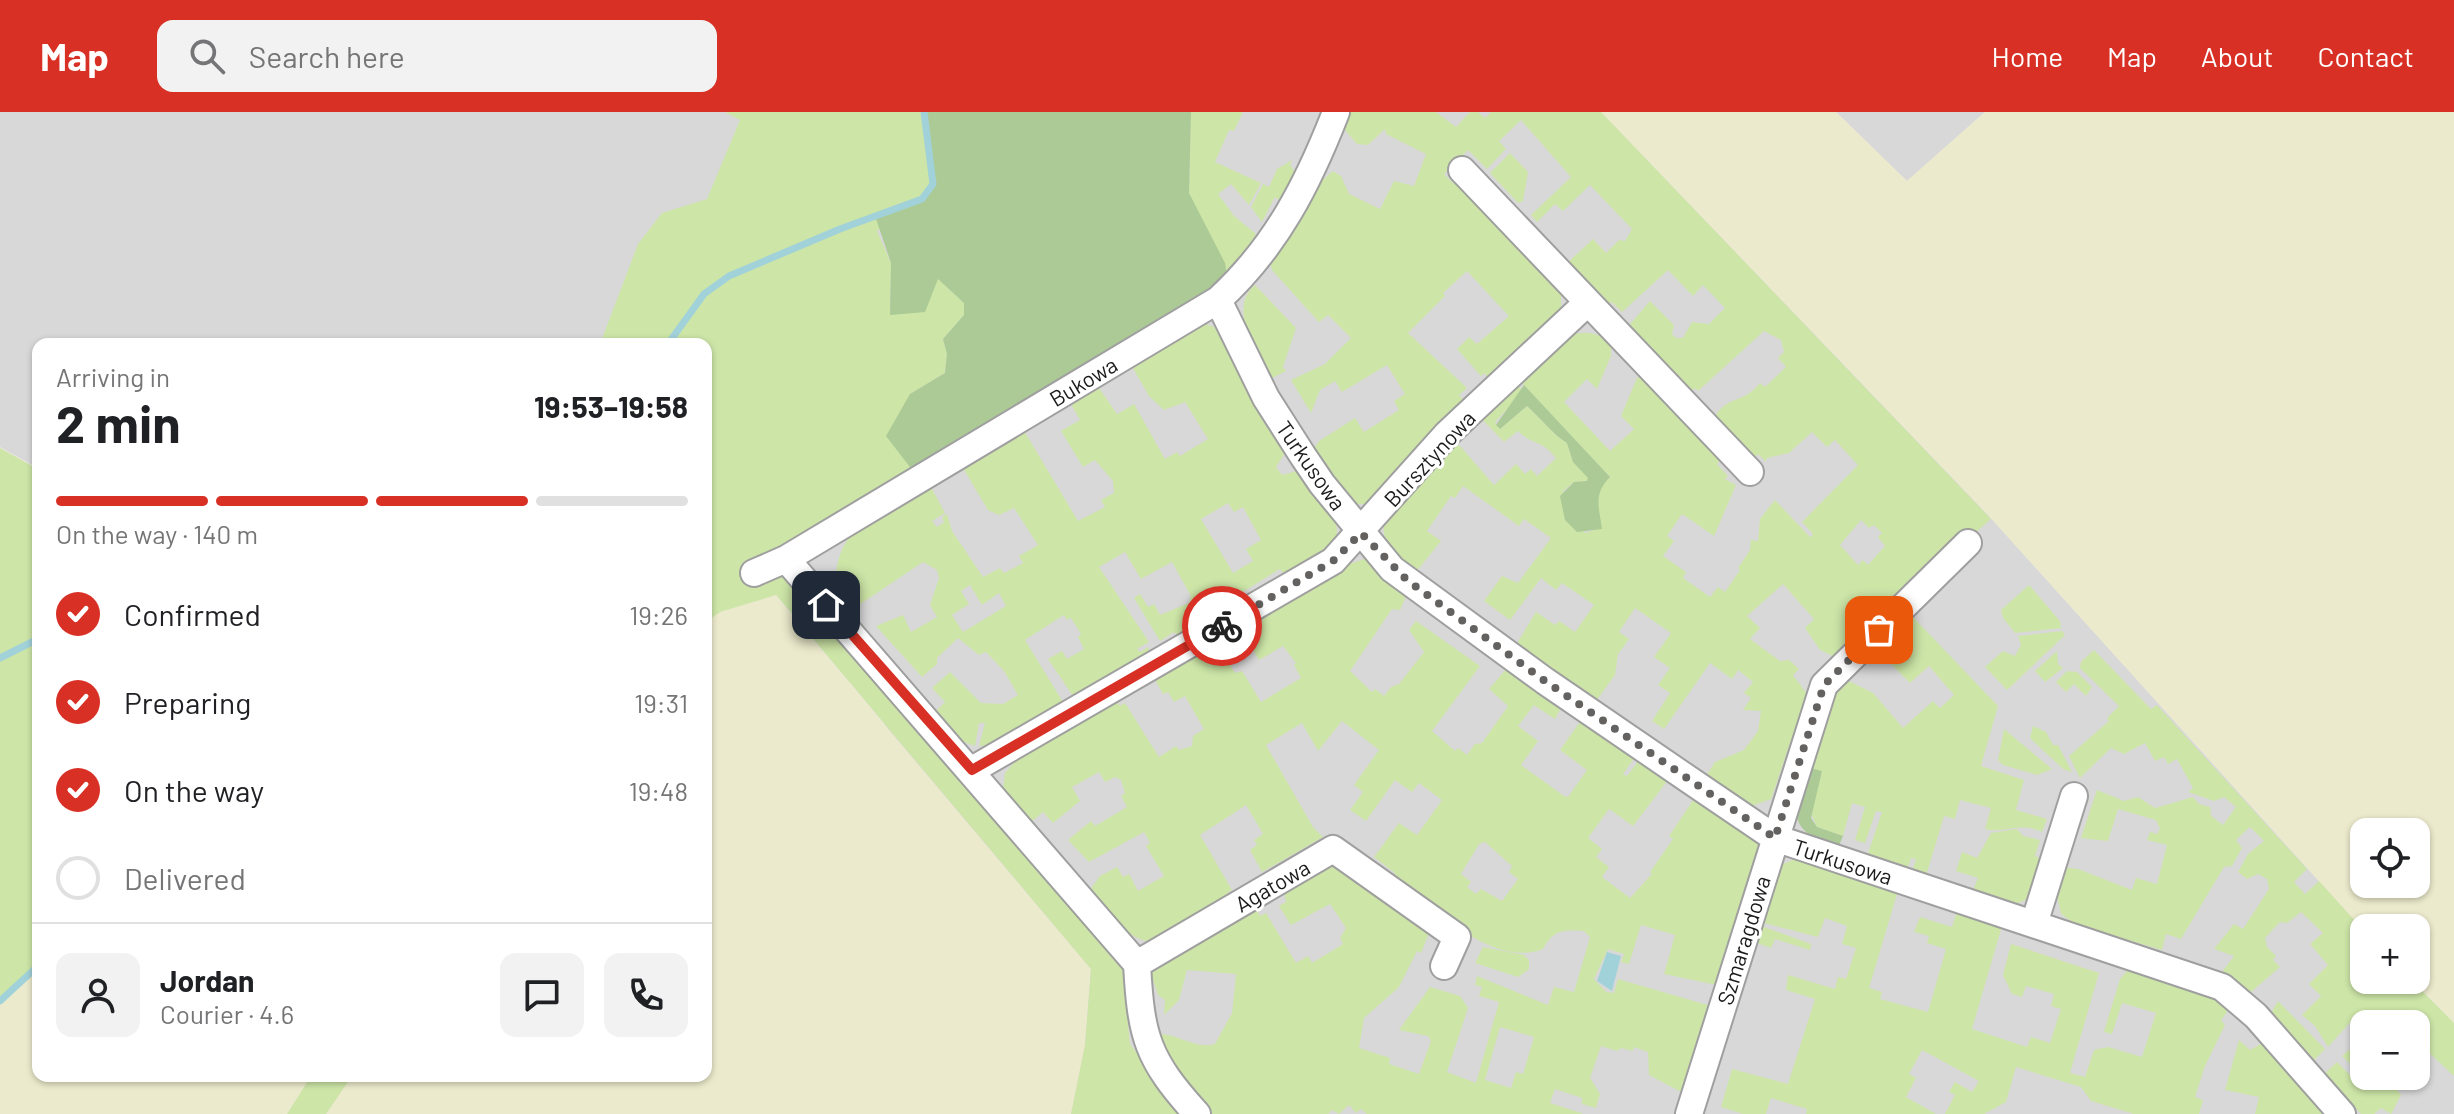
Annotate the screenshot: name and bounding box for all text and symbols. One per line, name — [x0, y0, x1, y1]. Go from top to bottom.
search box — [157, 20, 717, 92]
text: Map — [40, 33, 109, 79]
icon: search — [185, 34, 229, 78]
text: Search here — [249, 38, 405, 74]
text: Home — [1992, 39, 2063, 73]
text: Map — [2107, 39, 2157, 73]
text: About — [2201, 39, 2273, 73]
text: Contact — [2317, 39, 2414, 73]
street label: Bukowa — [1044, 351, 1122, 411]
text: Arriving in — [56, 361, 170, 392]
text: 19:53–19:58 — [534, 388, 688, 424]
text: 2 min — [56, 391, 181, 453]
street label: Bursztynowa — [1378, 405, 1480, 511]
street label: Turkusowa — [1272, 415, 1352, 515]
text: On the way · 140 m — [56, 518, 258, 549]
pin — [792, 571, 860, 639]
icon: home — [804, 583, 848, 627]
courier — [1182, 586, 1262, 666]
icon: check — [56, 592, 100, 636]
text: Confirmed — [124, 596, 261, 632]
pin — [1845, 596, 1913, 664]
text: 19:26 — [629, 599, 688, 630]
icon: bike — [1200, 604, 1244, 648]
icon: bag — [1857, 608, 1901, 652]
icon: check — [56, 680, 100, 724]
text: Preparing — [124, 684, 251, 720]
text: 19:31 — [634, 687, 688, 718]
icon: check — [56, 768, 100, 812]
text: On the way — [124, 772, 264, 808]
text: 19:48 — [629, 775, 688, 806]
map controls — [2350, 818, 2430, 1090]
button: locate — [2350, 818, 2430, 898]
street label: Turkusowa — [1790, 833, 1896, 889]
street label: Agatowa — [1230, 853, 1314, 917]
text: Delivered — [124, 860, 246, 896]
street label: Szmaragdowa — [1711, 872, 1775, 1008]
button: + — [2350, 914, 2430, 994]
button: person — [56, 953, 140, 1037]
button: chat — [500, 953, 584, 1037]
button: phone — [604, 953, 688, 1037]
text: Jordan — [160, 962, 255, 998]
text: Courier · 4.6 — [160, 998, 294, 1029]
button: − — [2350, 1010, 2430, 1090]

